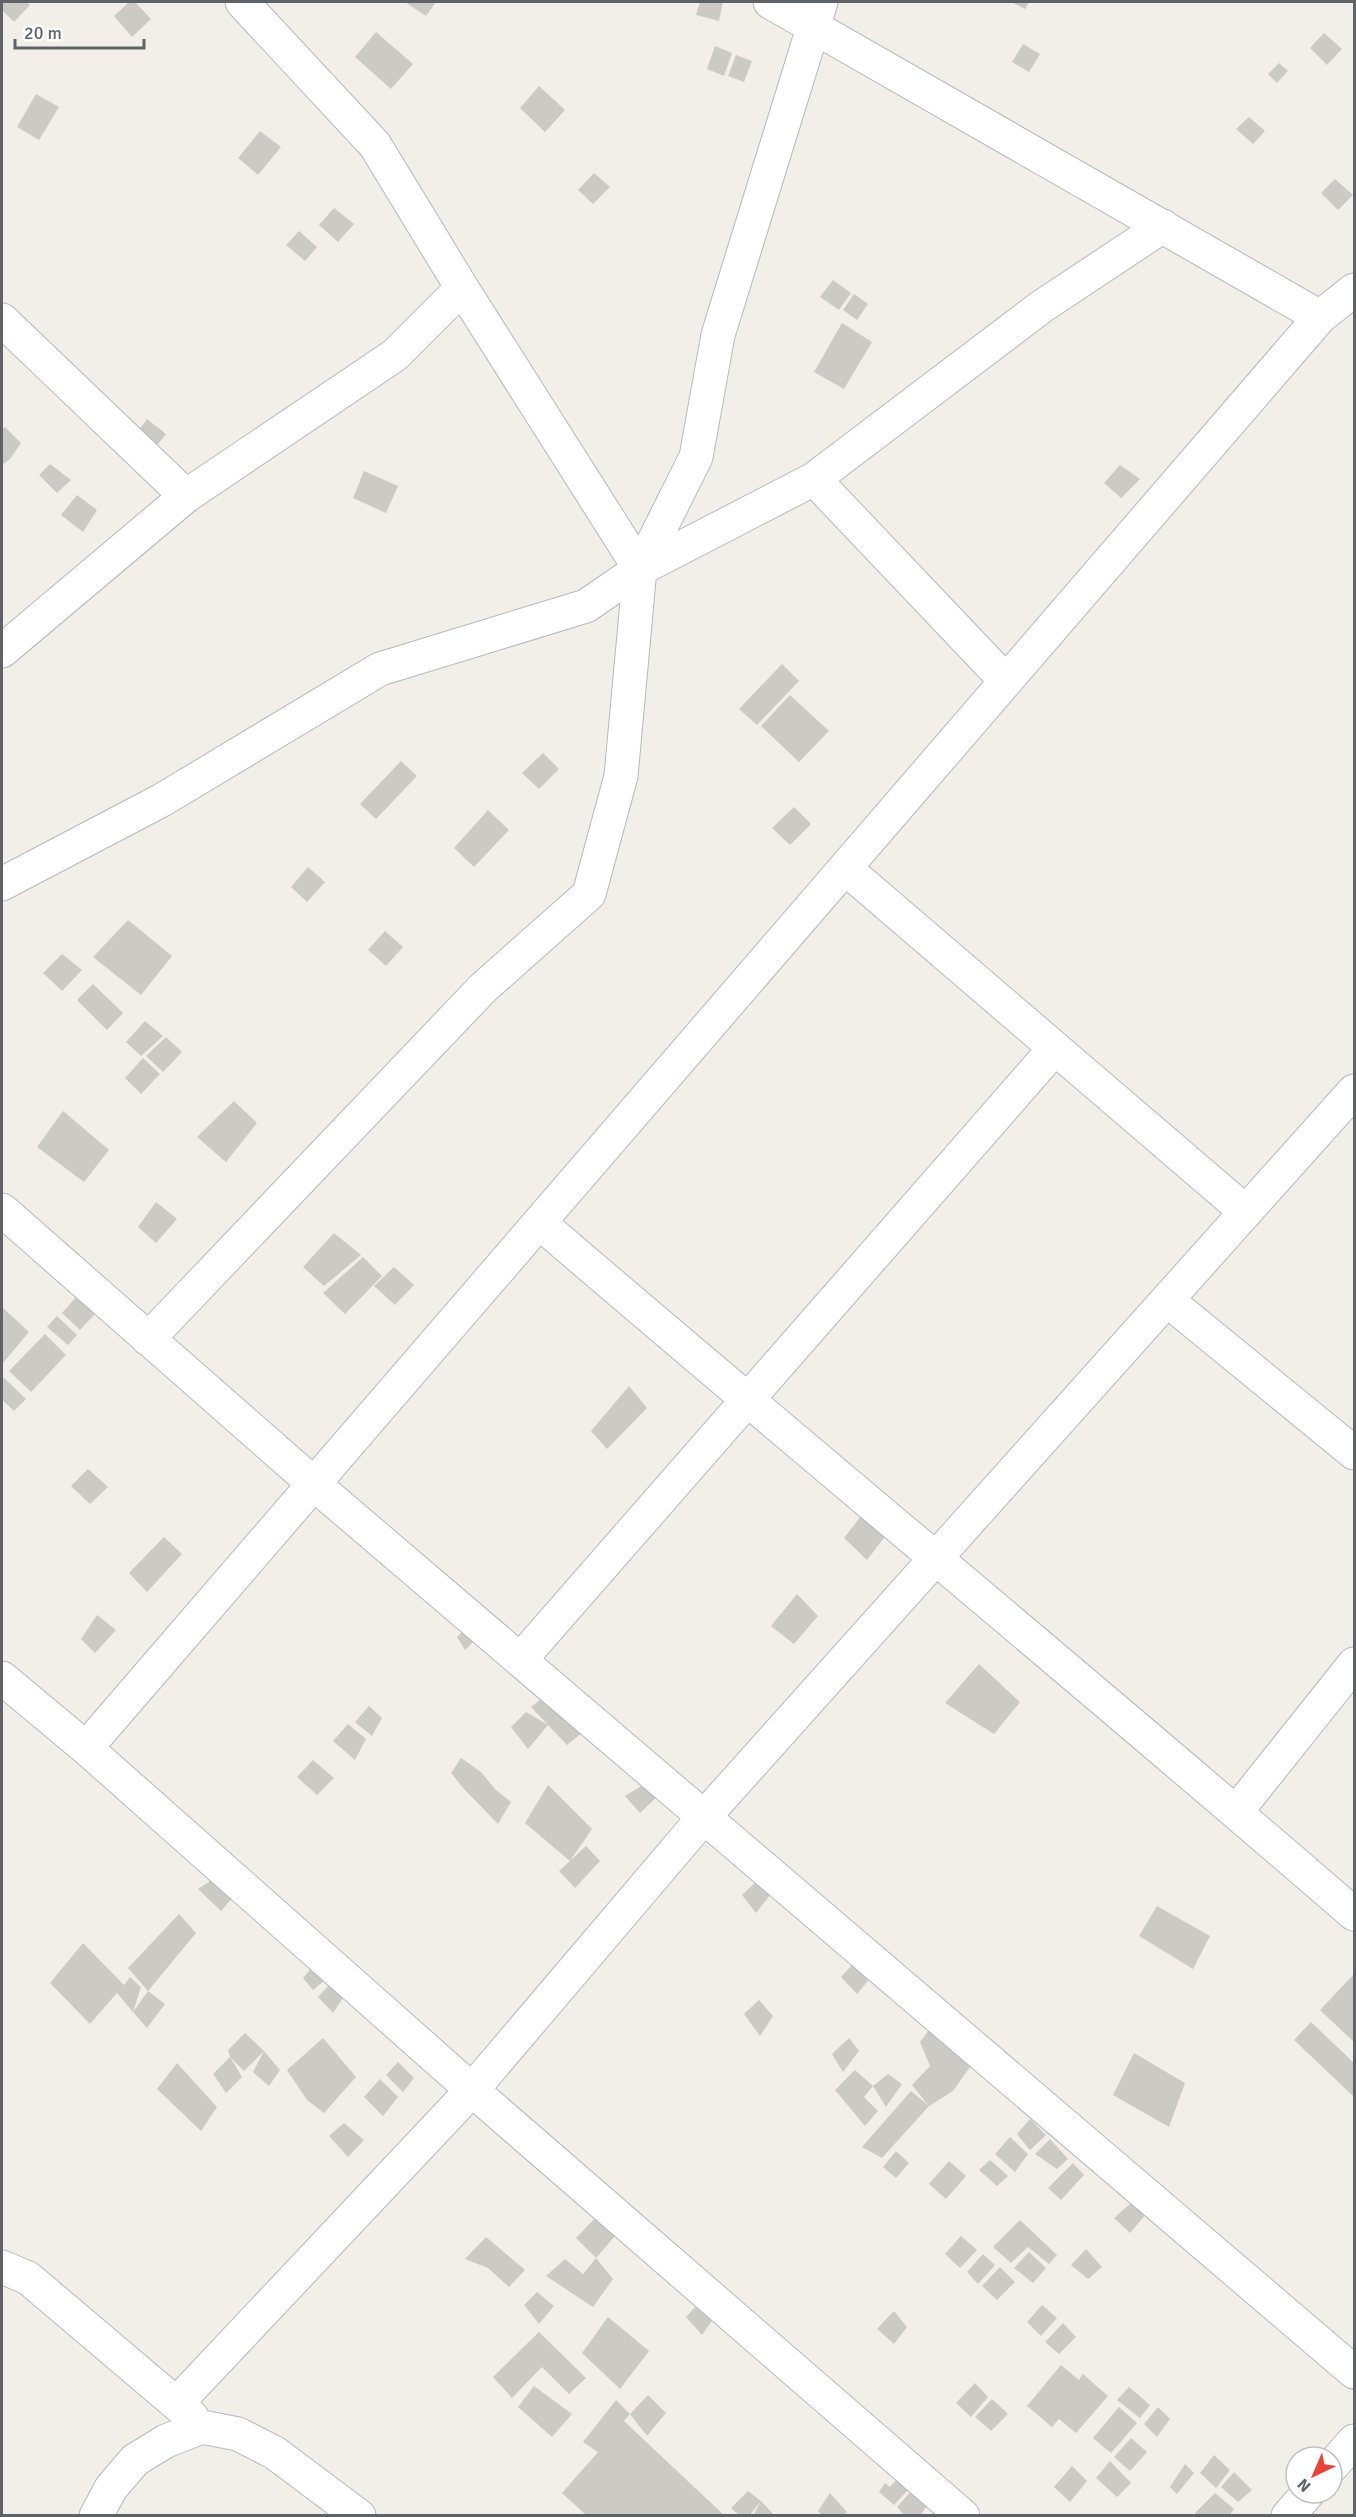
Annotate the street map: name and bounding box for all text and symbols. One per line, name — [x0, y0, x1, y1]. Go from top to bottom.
scale bar — [15, 12, 144, 50]
text: 20 m — [24, 22, 62, 44]
north arrow — [1284, 2445, 1344, 2505]
text: N — [1293, 2474, 1315, 2496]

